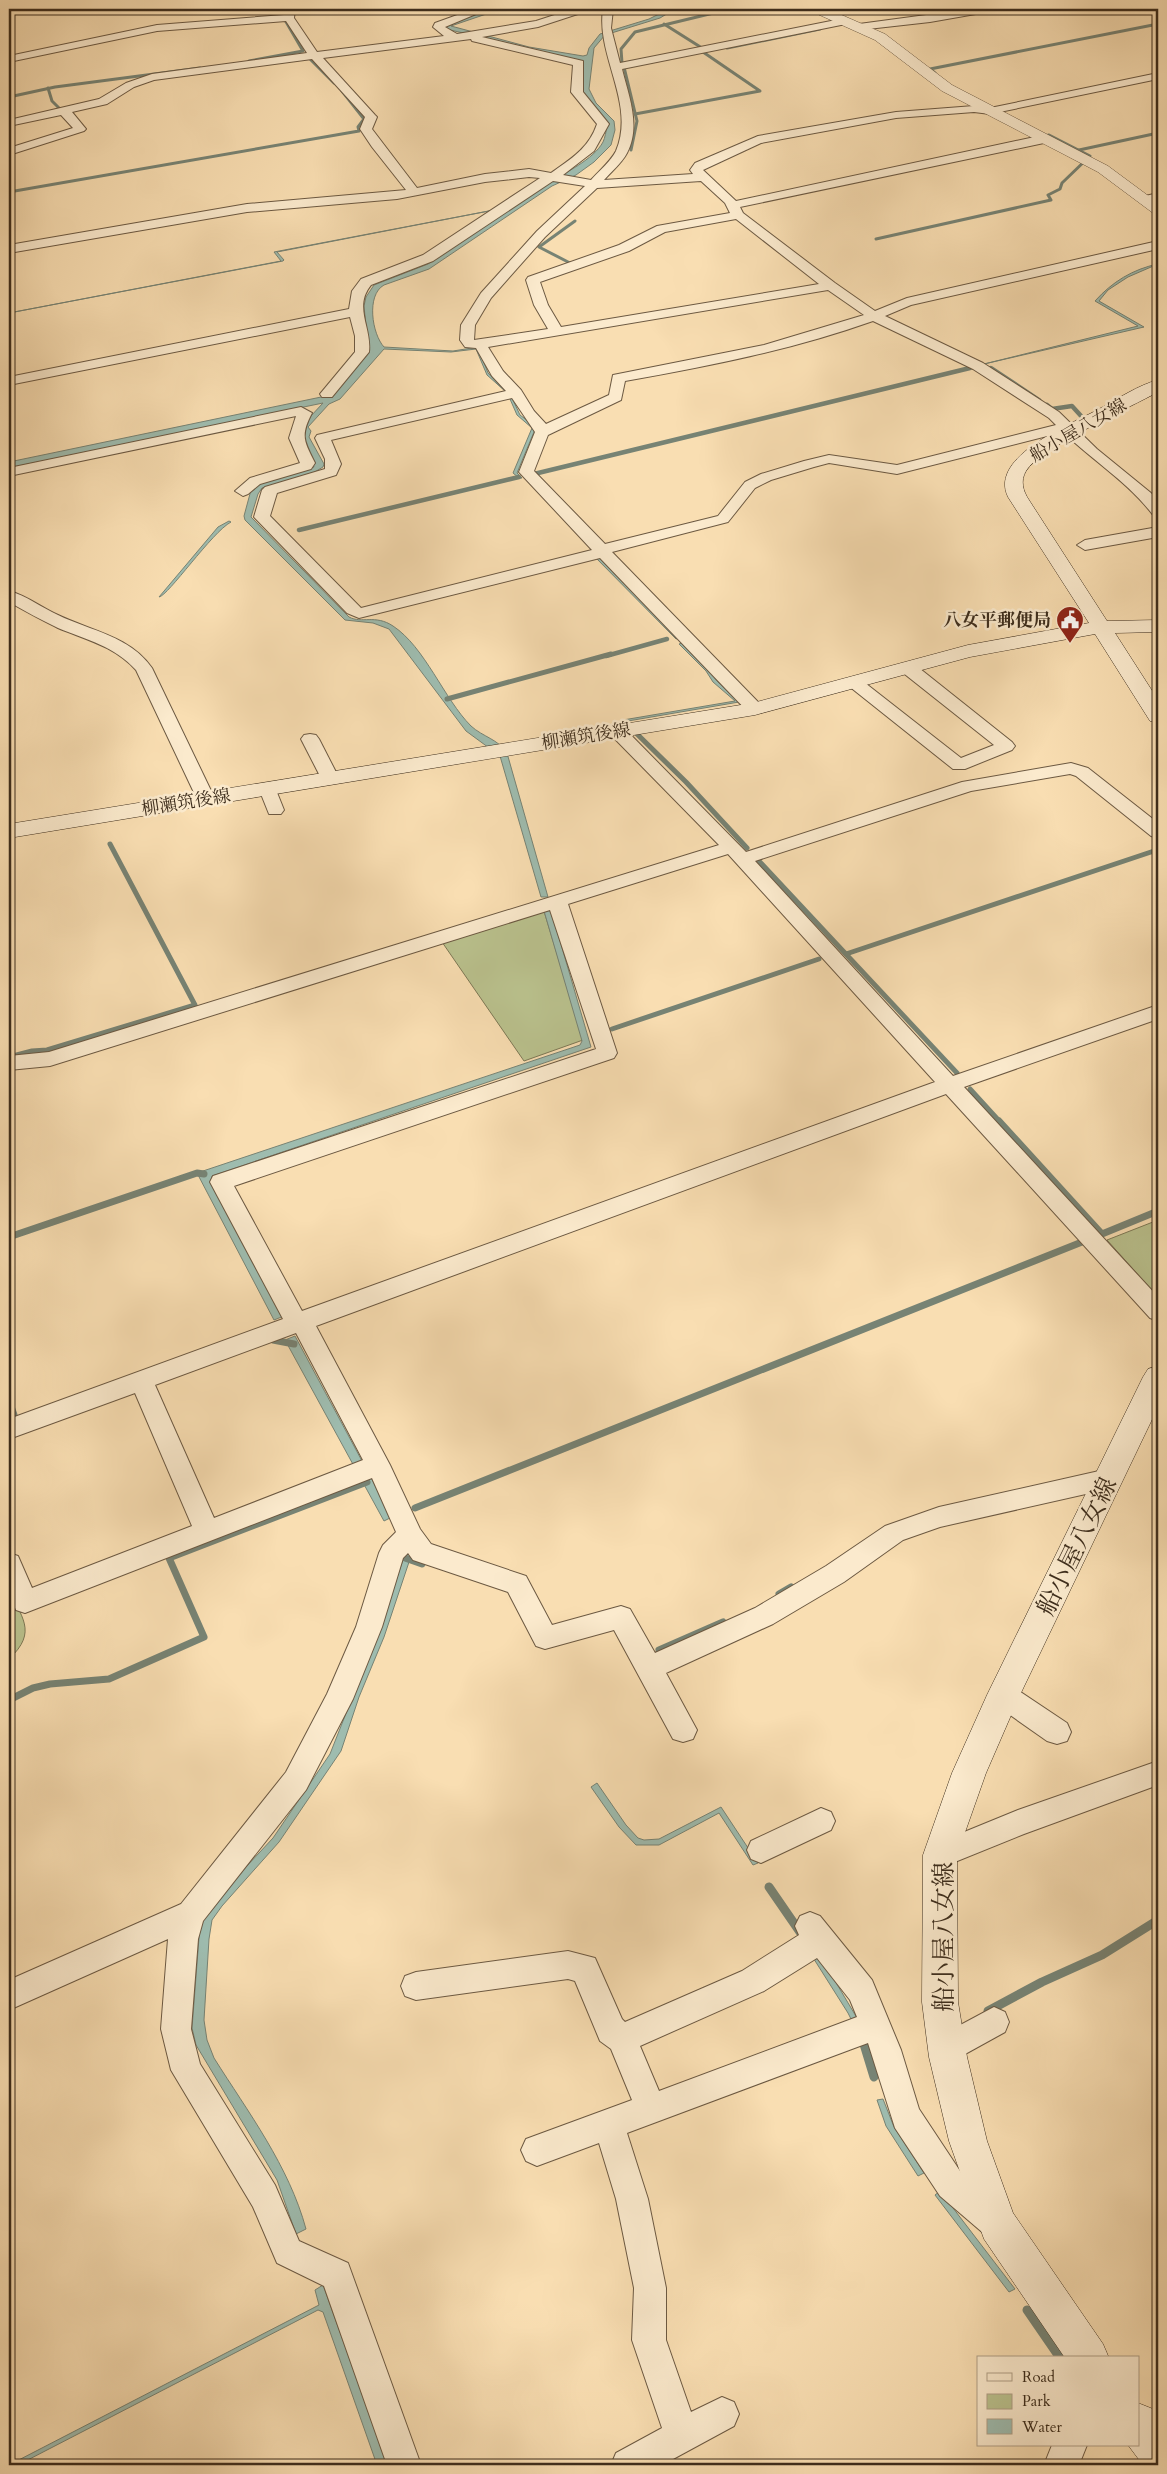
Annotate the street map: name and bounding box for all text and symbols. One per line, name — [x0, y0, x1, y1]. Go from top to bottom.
street label: 船小屋八女線 — [1025, 393, 1131, 468]
public building icon: 八女平郵便局 — [1055, 605, 1085, 644]
place label: 八女平郵便局 — [943, 608, 1051, 633]
street label: 柳瀬筑後線 — [540, 717, 632, 756]
street label: 柳瀬筑後線 — [140, 783, 232, 822]
street label: 船小屋八女線 — [1029, 1472, 1125, 1621]
street label: 船小屋八女線 — [927, 1862, 961, 2012]
legend — [977, 2356, 1140, 2446]
text: Road — [1022, 2367, 1055, 2387]
text: Park — [1022, 2391, 1051, 2411]
text: Water — [1021, 2417, 1063, 2437]

